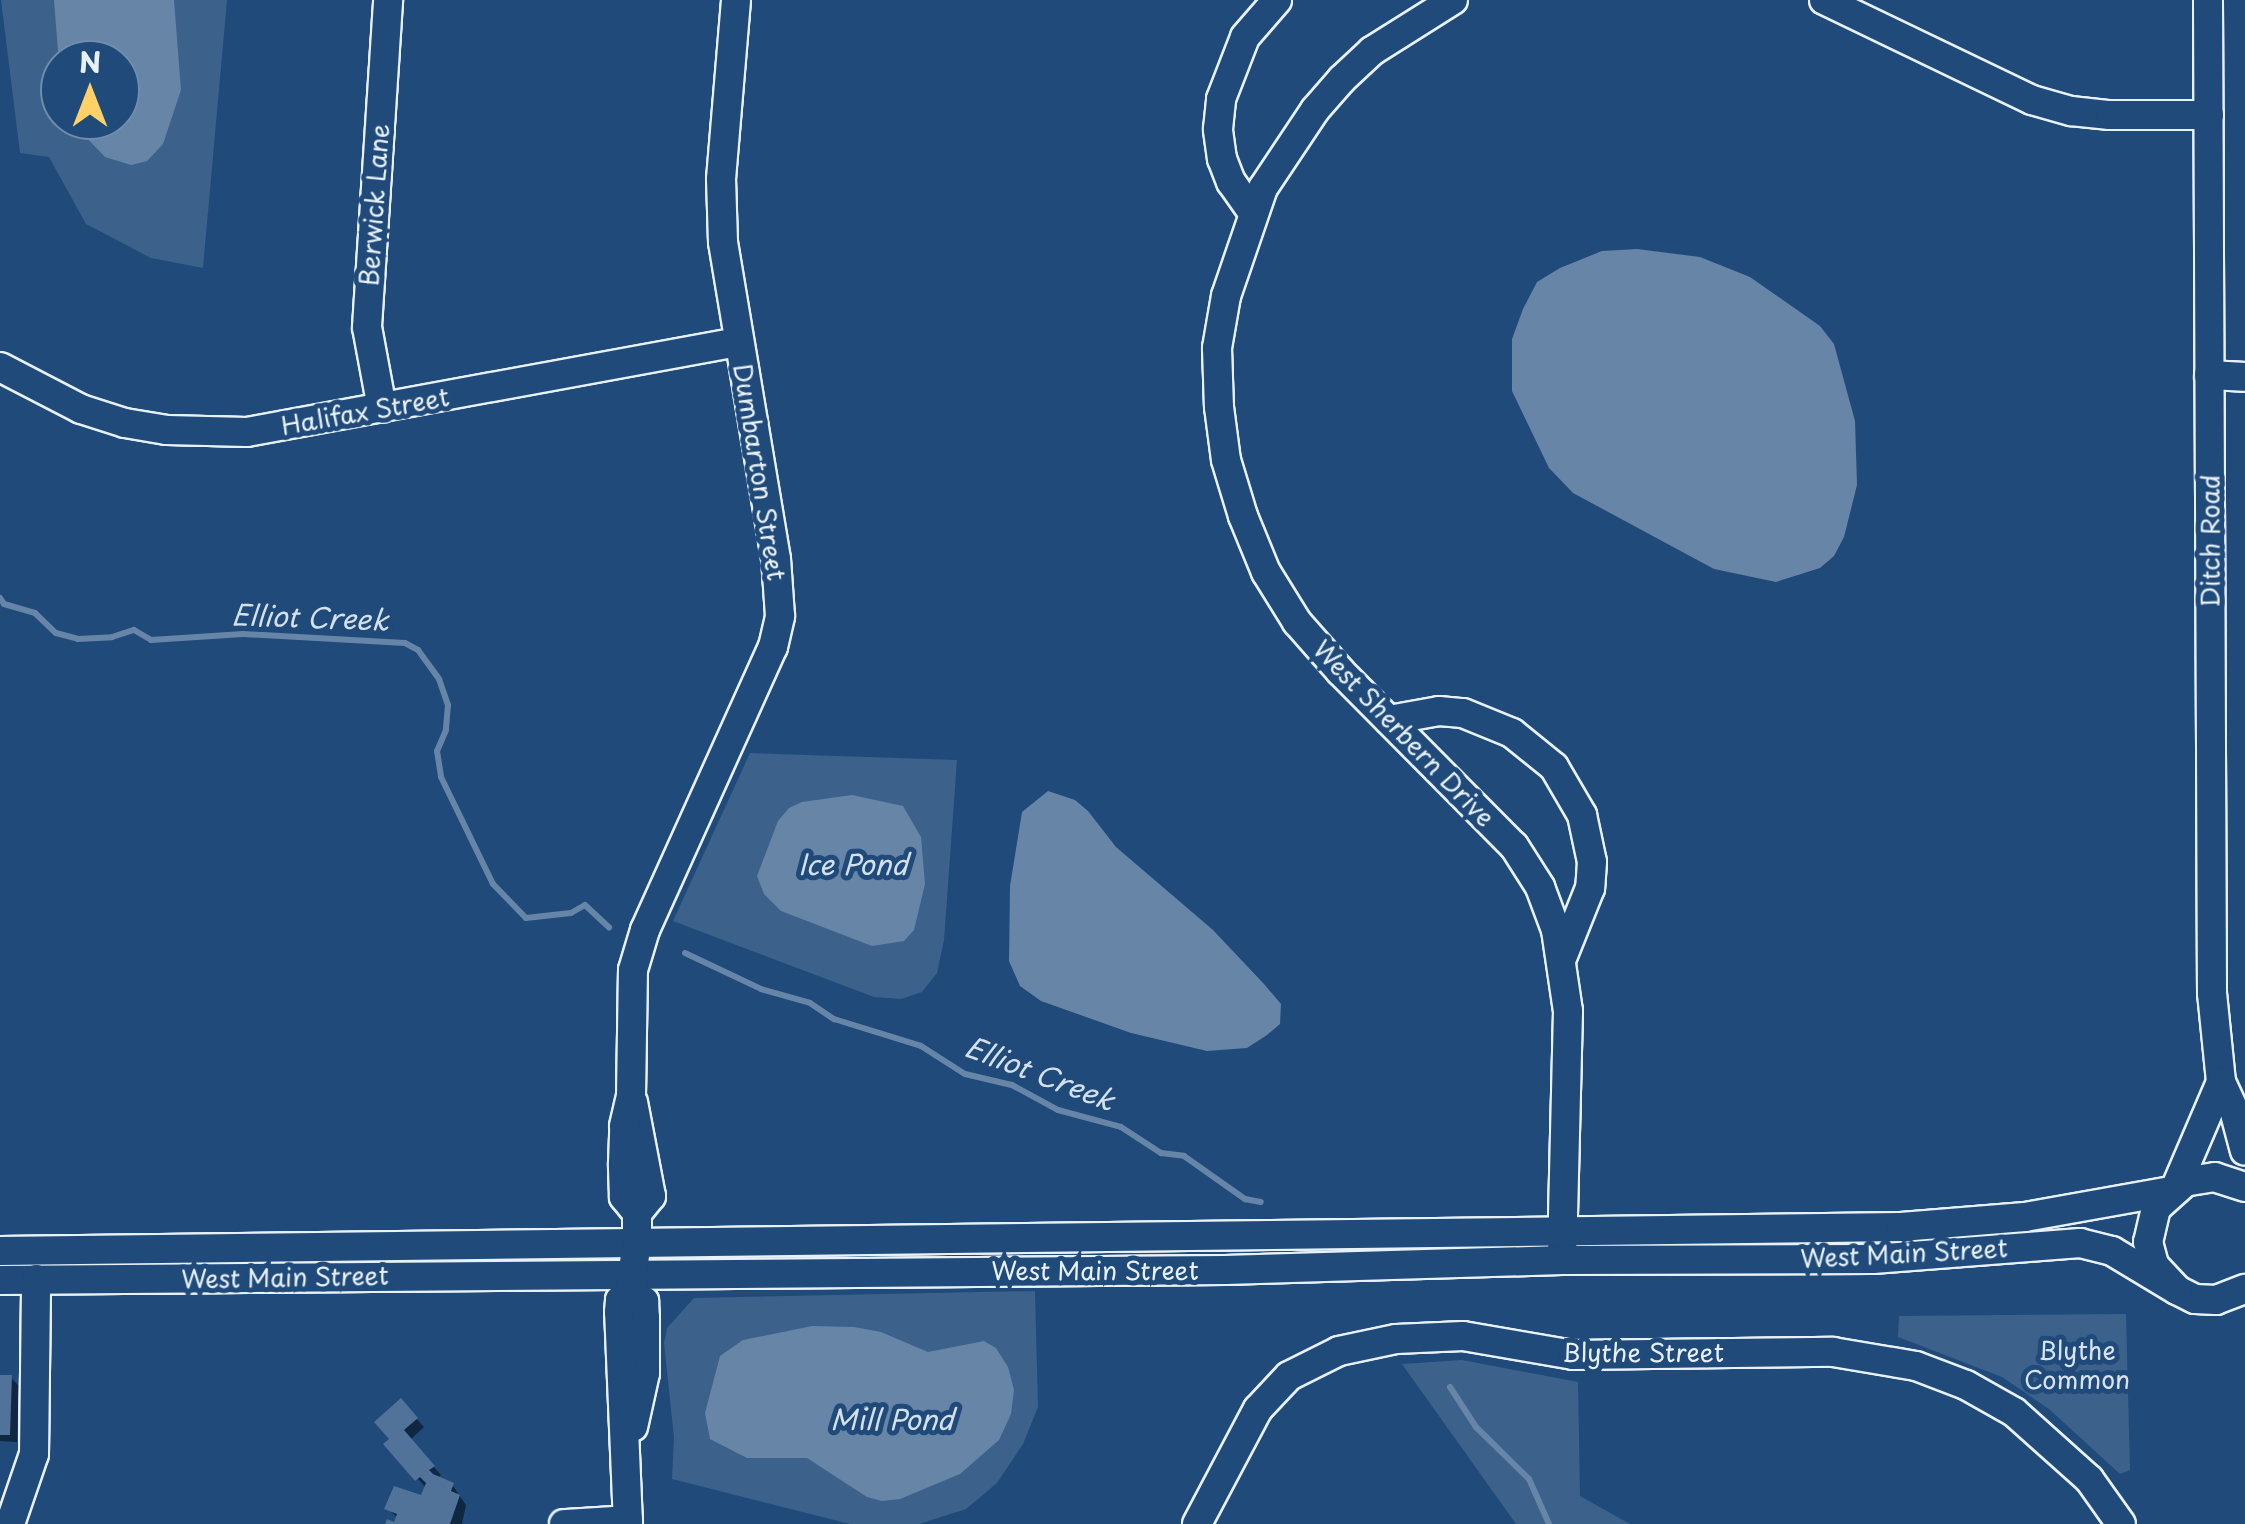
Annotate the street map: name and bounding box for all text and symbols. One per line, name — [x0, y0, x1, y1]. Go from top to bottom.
north arrow — [40, 40, 140, 140]
text: N — [79, 40, 101, 83]
street label: Berwick Lane — [353, 123, 395, 287]
street label: Dumbarton Street — [728, 361, 792, 583]
street label: Halifax Street — [278, 381, 452, 441]
street label: Ditch Road — [2195, 474, 2225, 608]
water label: Elliot Creek — [230, 597, 390, 637]
street label: West Sherbern Drive — [1307, 633, 1501, 833]
water label: Ice Pond — [797, 847, 909, 881]
water label: Elliot Creek — [960, 1029, 1120, 1117]
street label: West Main Street — [1798, 1233, 2010, 1273]
street label: West Main Street — [990, 1255, 1200, 1285]
street label: West Main Street — [180, 1260, 390, 1294]
park label: Blythe Common — [2024, 1336, 2130, 1395]
street label: Blythe Street — [1563, 1337, 1723, 1367]
water label: Mill Pond — [830, 1402, 954, 1436]

